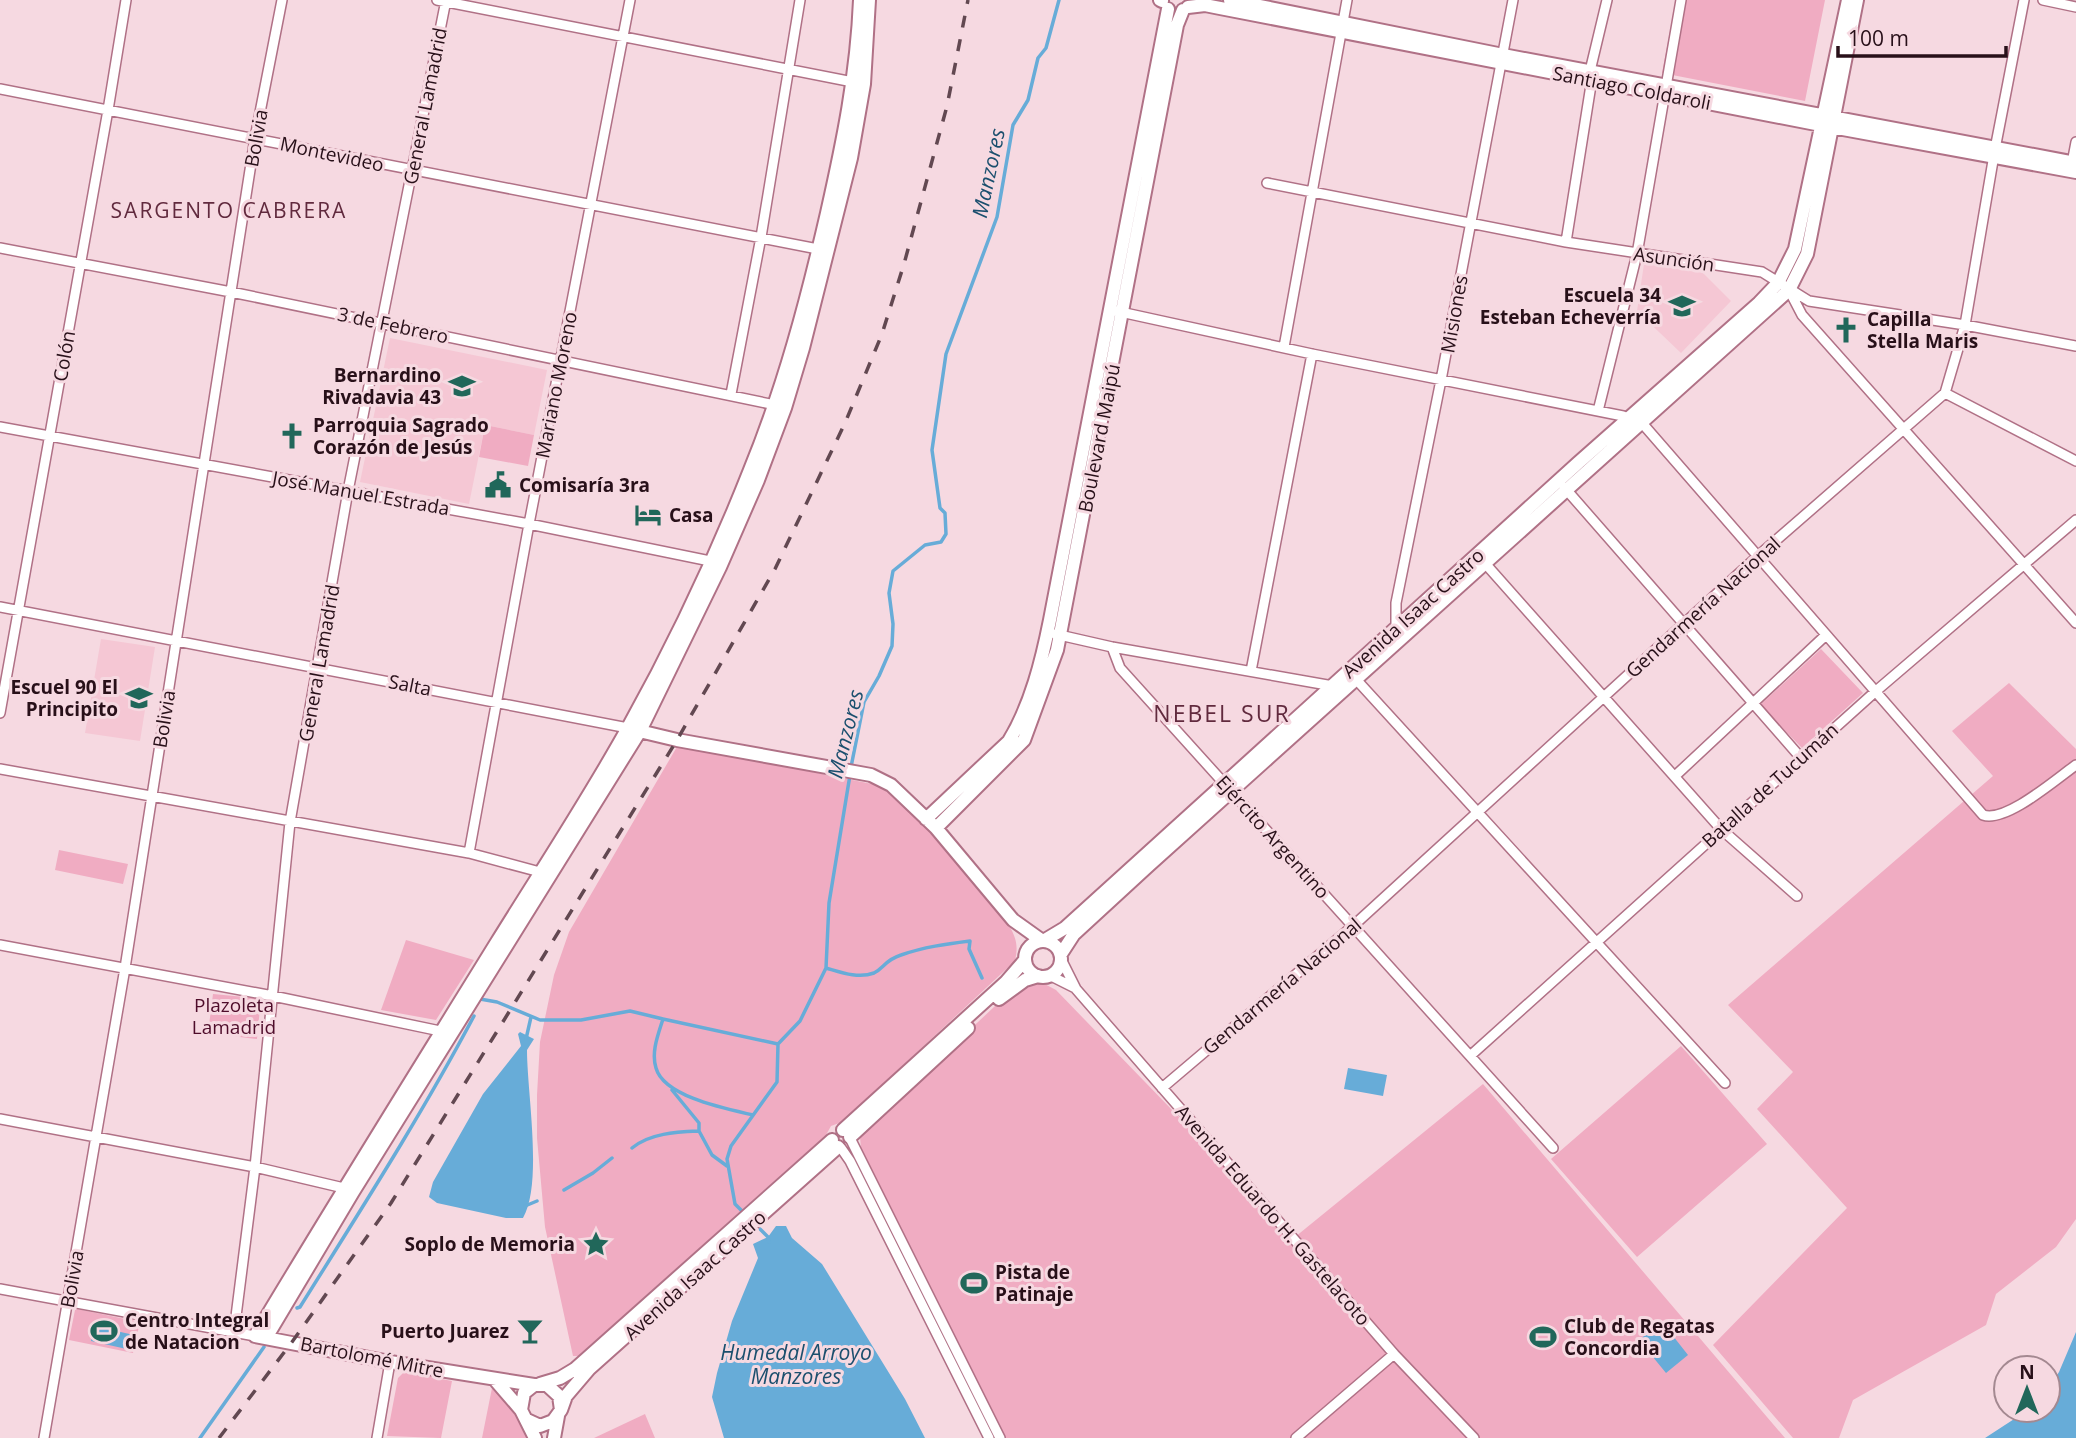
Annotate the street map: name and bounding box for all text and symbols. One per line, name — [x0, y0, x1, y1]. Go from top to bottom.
scale bar — [1838, 14, 2006, 58]
text: 100 m — [1848, 24, 1909, 52]
street label: General Lamadrid — [397, 25, 453, 187]
street label: Santiago Coldaroli — [1551, 60, 1713, 116]
street label: Bolivia — [238, 107, 274, 169]
water label: Manzores — [965, 126, 1011, 220]
street label: Montevideo — [278, 130, 386, 178]
district label: SARGENTO CABRERA — [111, 196, 347, 224]
street label: Asunción — [1632, 240, 1716, 278]
street label: Misiones — [1434, 273, 1474, 355]
place label: Escuela 34 Esteban Echeverría — [1480, 282, 1661, 330]
school or university icon: Escuela 34 Esteban Echeverría — [1667, 291, 1697, 321]
street label: 3 de Febrero — [335, 301, 451, 349]
place label: Capilla Stella Maris — [1867, 306, 1978, 354]
street label: Mariano Moreno — [529, 309, 583, 461]
church icon: Capilla Stella Maris — [1831, 315, 1861, 345]
street label: Colón — [47, 328, 81, 384]
street label: Boulevard Maipú — [1072, 361, 1126, 515]
place label: Bernardino Rivadavia 43 — [322, 362, 441, 410]
school or university icon: Bernardino Rivadavia 43 — [447, 371, 477, 401]
place label: Parroquia Sagrado Corazón de Jesús — [313, 412, 489, 460]
church icon: Parroquia Sagrado Corazón de Jesús — [277, 421, 307, 451]
street label: José Manuel Estrada — [268, 464, 452, 521]
public building icon: Comisaría 3ra — [483, 470, 513, 500]
place label: Comisaría 3ra — [519, 472, 650, 498]
hotel icon: Casa — [633, 500, 663, 530]
place label: Casa — [669, 502, 714, 528]
street label: Gendarmería Nacional — [1620, 531, 1786, 683]
street label: Avenida Isaac Castro — [1336, 542, 1490, 684]
street label: General Lamadrid — [292, 582, 346, 744]
street label: Salta — [386, 668, 434, 702]
place label: Escuel 90 El Principito — [11, 674, 118, 722]
school or university icon: Escuel 90 El Principito — [124, 683, 154, 713]
water label: Manzores — [820, 687, 870, 781]
street label: Bolivia — [147, 688, 181, 750]
district label: NEBEL SUR — [1153, 697, 1291, 729]
street label: Batalla de Tucumán — [1696, 717, 1844, 853]
street label: Ejército Argentino — [1211, 770, 1335, 904]
street label: Gendarmería Nacional — [1197, 912, 1367, 1060]
park label: Plazoleta Lamadrid — [192, 992, 276, 1040]
street label: Avenida Eduardo H. Gastelacoto — [1170, 1099, 1376, 1331]
street label: Avenida Isaac Castro — [618, 1204, 772, 1346]
place icon: Soplo de Memoria — [581, 1229, 611, 1259]
place label: Soplo de Memoria — [405, 1231, 575, 1257]
street label: Bolivia — [54, 1248, 90, 1310]
place label: Pista de Patinaje — [995, 1259, 1073, 1307]
sports icon: Pista de Patinaje — [959, 1268, 989, 1298]
place label: Centro Integral de Natacion — [125, 1307, 269, 1355]
place label: Club de Regatas Concordia — [1564, 1313, 1715, 1361]
sports icon: Centro Integral de Natacion — [89, 1316, 119, 1346]
bar icon: Puerto Juarez — [515, 1316, 545, 1346]
place label: Puerto Juarez — [380, 1318, 509, 1344]
sports icon: Club de Regatas Concordia — [1528, 1322, 1558, 1352]
street label: Bartolomé Mitre — [298, 1330, 446, 1384]
water label: Humedal Arroyo Manzores — [720, 1338, 872, 1390]
north arrow — [1992, 1354, 2062, 1424]
text: N — [2019, 1359, 2035, 1385]

